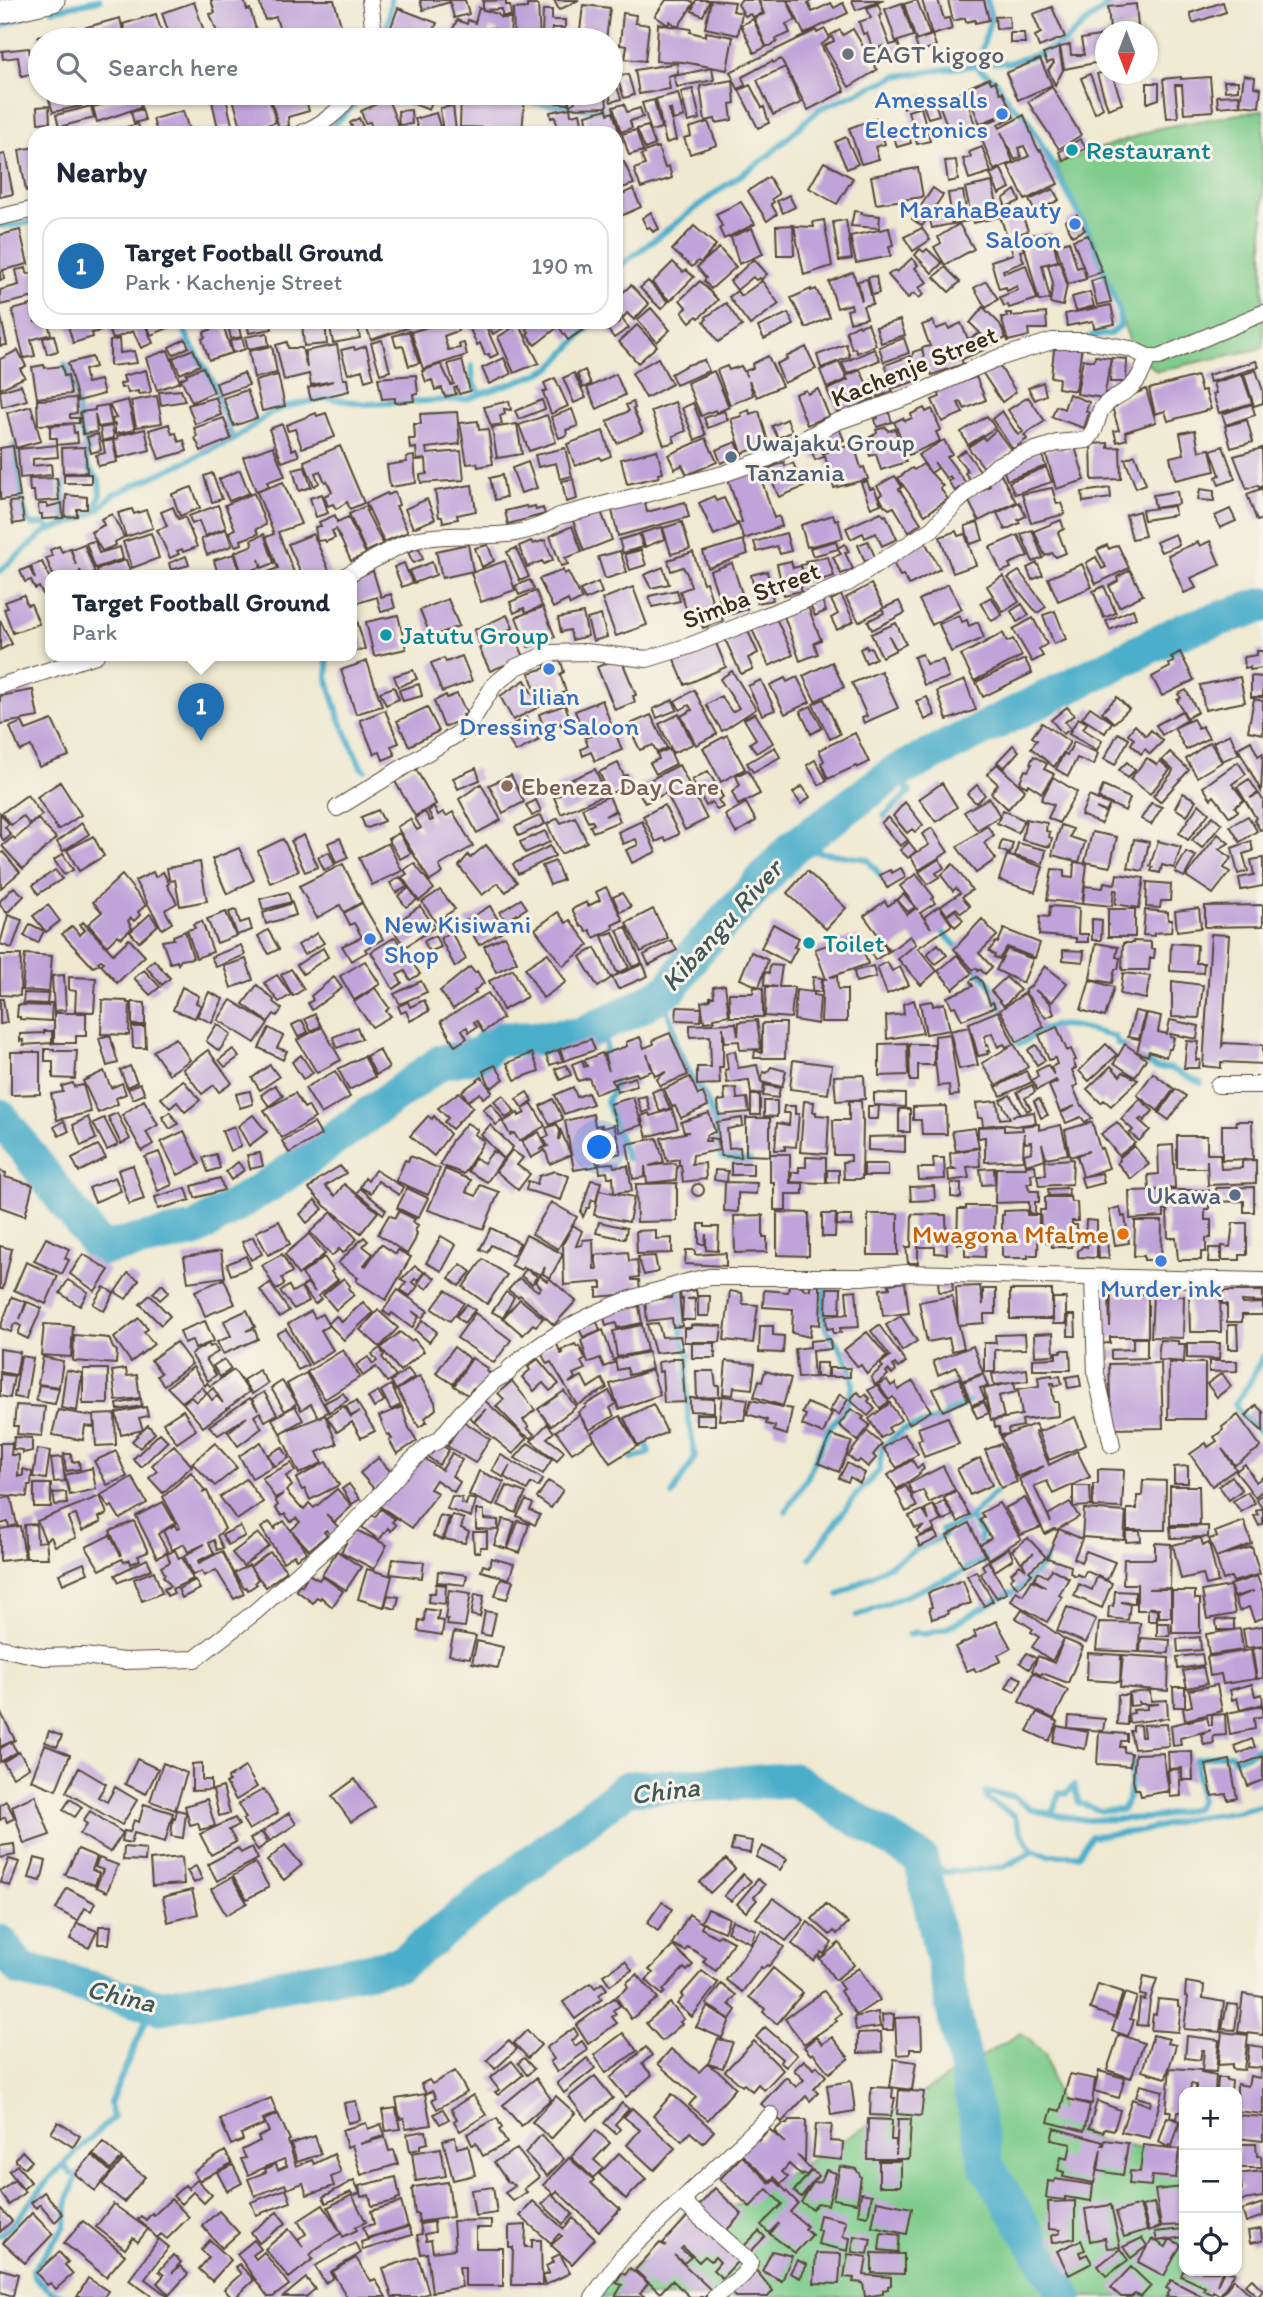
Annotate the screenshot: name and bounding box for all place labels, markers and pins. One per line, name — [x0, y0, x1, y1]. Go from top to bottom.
place label: EAGT kigogo — [862, 38, 1004, 70]
marker: EAGT kigogo — [840, 46, 856, 62]
place label: Amessalls Electronics — [865, 83, 988, 145]
marker: Amessalls Electronics — [994, 106, 1010, 122]
place label: Restaurant — [1086, 134, 1211, 166]
marker: Restaurant — [1064, 142, 1080, 158]
place label: MarahaBeauty Saloon — [899, 193, 1061, 255]
marker: MarahaBeauty Saloon — [1067, 216, 1083, 232]
place label: Uwajaku Group Tanzania — [745, 426, 915, 488]
marker: Uwajaku Group Tanzania — [723, 449, 739, 465]
place label: Jatutu Group — [400, 619, 549, 651]
marker: Jatutu Group — [378, 627, 394, 643]
marker: Lilian Dressing Saloon — [541, 661, 557, 677]
place label: Lilian Dressing Saloon — [459, 680, 639, 742]
pin: 1 — [178, 683, 224, 741]
place label: Ebeneza Day Care — [521, 770, 719, 802]
marker: Ebeneza Day Care — [499, 778, 515, 794]
place label: New Kisiwani Shop — [384, 908, 531, 970]
place label: Toilet — [823, 927, 885, 959]
marker: New Kisiwani Shop — [362, 931, 378, 947]
marker: Toilet — [801, 935, 817, 951]
place label: Ukawa — [1146, 1179, 1221, 1211]
marker: Ukawa — [1227, 1187, 1243, 1203]
place label: Mwagona Mfalme — [912, 1218, 1109, 1250]
marker: Mwagona Mfalme — [1115, 1226, 1131, 1242]
marker: Murder ink — [1153, 1253, 1169, 1269]
place label: Murder ink — [1100, 1272, 1222, 1304]

